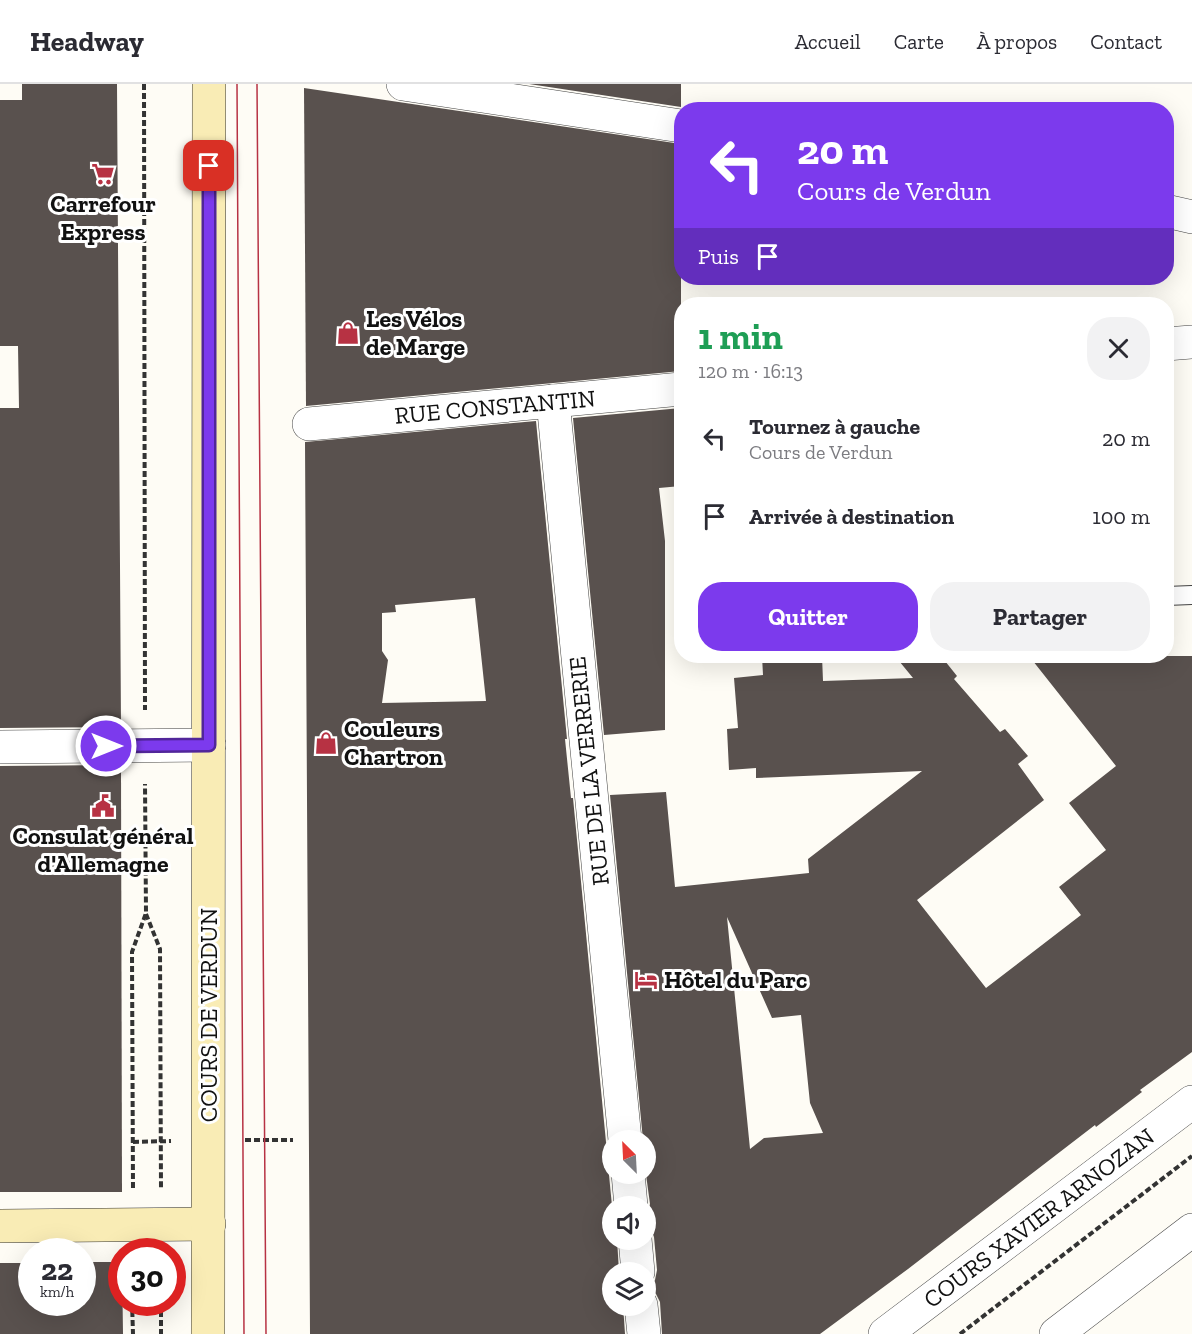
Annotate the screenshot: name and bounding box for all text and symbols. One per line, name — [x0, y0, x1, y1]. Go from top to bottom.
text: Headway — [30, 25, 144, 58]
text: Accueil — [795, 29, 861, 54]
text: Carte — [894, 29, 944, 54]
text: À propos — [977, 29, 1057, 54]
text: Contact — [1090, 29, 1162, 54]
text: 20 m — [797, 124, 888, 175]
icon: left — [698, 126, 776, 204]
pin — [183, 140, 234, 191]
icon: arrive — [192, 149, 225, 182]
supermarket icon: Carrefour Express — [90, 161, 116, 187]
text: Cours de Verdun — [797, 175, 991, 207]
place label: Carrefour Express — [50, 189, 156, 246]
icon: arrive — [751, 240, 784, 273]
text: Puis — [698, 243, 739, 270]
place label: Les Vélos de Marge — [366, 304, 466, 361]
text: 1 min — [698, 315, 783, 358]
button: close — [1087, 317, 1150, 380]
shop icon: Les Vélos de Marge — [335, 320, 361, 346]
text: 120 m · 16:13 — [698, 359, 803, 383]
street label: RUE CONSTANTIN — [393, 383, 597, 430]
text: Tournez à gauche — [749, 413, 920, 440]
icon: left — [698, 422, 731, 455]
text: 20 m — [1102, 425, 1150, 452]
text: Cours de Verdun — [749, 440, 892, 464]
icon: arrive — [698, 500, 731, 533]
text: Arrivée à destination — [749, 503, 954, 530]
text: 100 m — [1092, 503, 1150, 530]
button: Quitter — [698, 582, 918, 651]
button: Partager — [930, 582, 1150, 651]
street label: RUE DE LA VERRERIE — [562, 655, 615, 887]
position arrow — [74, 714, 138, 778]
place label: Couleurs Chartron — [344, 714, 443, 771]
shop icon: Couleurs Chartron — [313, 730, 339, 756]
public building icon: Consulat général d'Allemagne — [90, 793, 116, 819]
place label: Consulat général d'Allemagne — [13, 821, 194, 878]
street label: COURS DE VERDUN — [194, 908, 223, 1122]
place label: Hôtel du Parc — [664, 965, 807, 994]
hotel icon: Hôtel du Parc — [633, 967, 659, 993]
street label: COURS XAVIER ARNOZAN — [918, 1121, 1160, 1314]
north arrow — [602, 1130, 656, 1184]
map controls — [602, 1130, 656, 1316]
button: sound — [602, 1196, 656, 1250]
speed limit sign: 30 — [108, 1238, 186, 1316]
text: 22 — [41, 1252, 73, 1288]
button: layers — [602, 1262, 656, 1316]
text: km/h — [40, 1283, 74, 1301]

